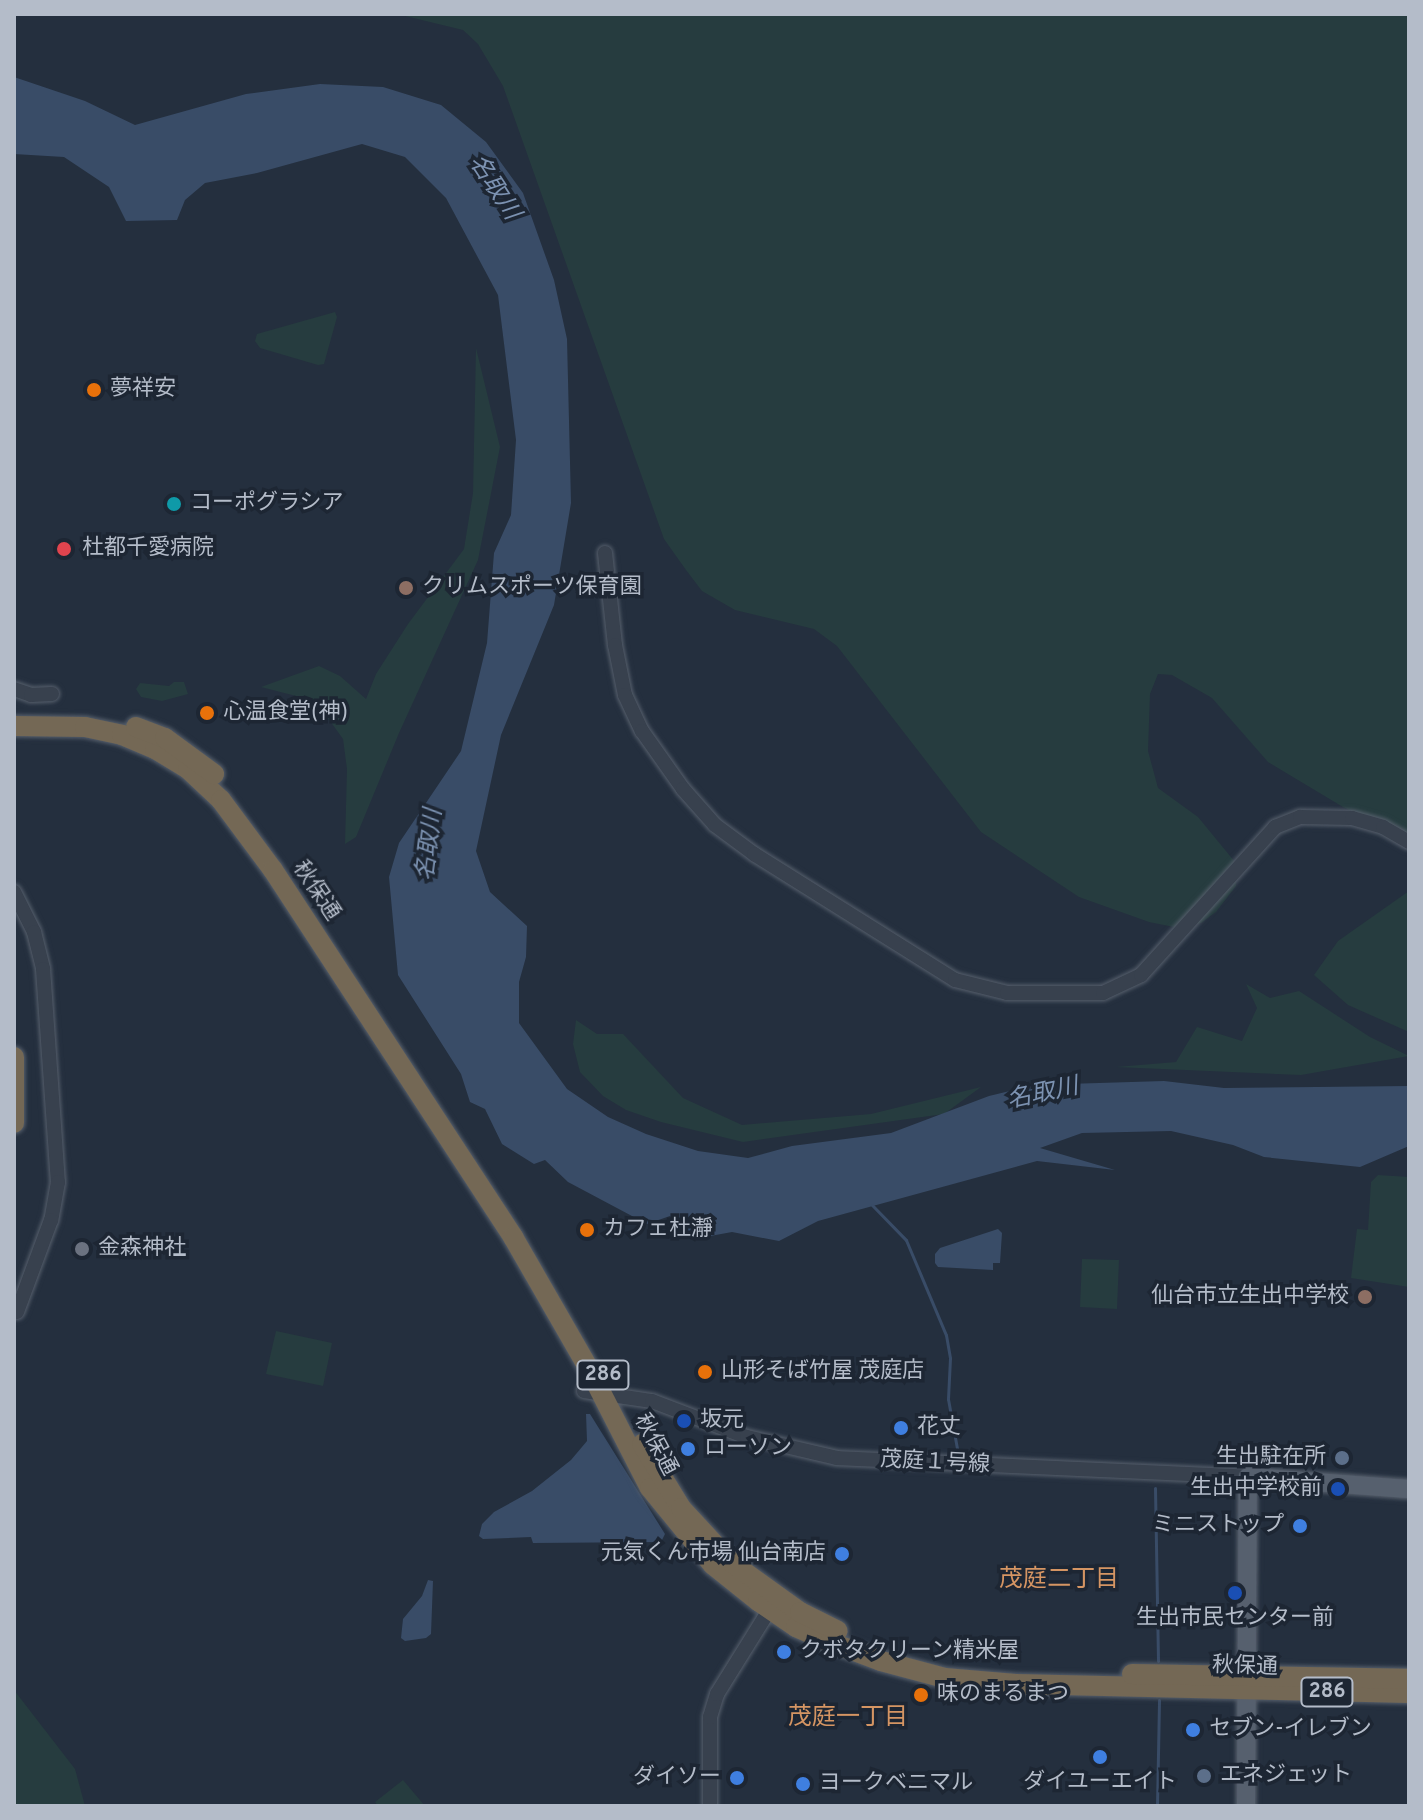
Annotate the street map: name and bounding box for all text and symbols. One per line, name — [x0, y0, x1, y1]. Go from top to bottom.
water label: 名取川 — [461, 150, 525, 226]
place label: 夢祥安 — [110, 377, 176, 403]
marker: 夢祥安 — [85, 381, 103, 399]
place label: コーポグラシア — [190, 491, 344, 517]
marker: コーポグラシア — [165, 495, 183, 513]
place label: 杜都千愛病院 — [82, 536, 214, 562]
marker: 杜都千愛病院 — [53, 538, 75, 560]
place label: クリムスポーツ保育園 — [422, 575, 642, 601]
marker: クリムスポーツ保育園 — [397, 579, 415, 597]
place label: 心温食堂(神) — [223, 700, 348, 726]
marker: 心温食堂(神) — [198, 704, 216, 722]
water label: 名取川 — [412, 808, 450, 882]
street label: 秋保通 — [287, 856, 345, 926]
water label: 名取川 — [1005, 1073, 1081, 1117]
place label: カフェ杜瀞 — [603, 1217, 713, 1243]
marker: カフェ杜瀞 — [578, 1221, 596, 1239]
place label: 金森神社 — [98, 1236, 186, 1262]
marker: 金森神社 — [73, 1240, 91, 1258]
place label: 仙台市立生出中学校 — [1151, 1284, 1349, 1310]
marker: 仙台市立生出中学校 — [1356, 1288, 1374, 1306]
road number: 286 — [575, 1359, 631, 1391]
place label: 山形そば竹屋 茂庭店 — [721, 1359, 924, 1385]
marker: 山形そば竹屋 茂庭店 — [696, 1363, 714, 1381]
place label: 坂元 — [700, 1408, 744, 1434]
street label: 秋保通 — [628, 1410, 682, 1480]
marker: 坂元 — [675, 1412, 693, 1430]
place label: 花丈 — [917, 1415, 961, 1441]
marker: 花丈 — [892, 1419, 910, 1437]
place label: ローソン — [704, 1436, 792, 1462]
marker: ローソン — [679, 1440, 697, 1458]
place label: 生出駐在所 — [1216, 1445, 1326, 1471]
street label: 茂庭１号線 — [879, 1447, 991, 1479]
marker: 生出駐在所 — [1333, 1449, 1351, 1467]
place label: 生出中学校前 — [1190, 1476, 1322, 1502]
marker: 生出中学校前 — [1329, 1480, 1347, 1498]
place label: ミニストップ — [1152, 1513, 1284, 1539]
marker: ミニストップ — [1291, 1517, 1309, 1535]
place label: 元気くん市場 仙台南店 — [601, 1541, 826, 1567]
marker: 元気くん市場 仙台南店 — [833, 1545, 851, 1563]
district label: 茂庭二丁目 — [999, 1567, 1119, 1595]
marker: 生出市民センター前 — [1226, 1584, 1244, 1602]
place label: 生出市民センター前 — [1136, 1606, 1334, 1632]
place label: クボタクリーン精米屋 — [800, 1639, 1020, 1665]
marker: クボタクリーン精米屋 — [775, 1643, 793, 1661]
street label: 秋保通 — [1212, 1653, 1278, 1681]
road number: 286 — [1299, 1676, 1355, 1708]
place label: 味のまるまつ — [937, 1682, 1069, 1708]
marker: 味のまるまつ — [912, 1686, 930, 1704]
district label: 茂庭一丁目 — [788, 1705, 908, 1733]
place label: セブン-イレブン — [1209, 1717, 1372, 1743]
marker: セブン-イレブン — [1184, 1721, 1202, 1739]
marker: ダイユーエイト — [1091, 1748, 1109, 1766]
place label: エネジェット — [1220, 1763, 1352, 1789]
place label: ダイソー — [633, 1765, 721, 1791]
marker: エネジェット — [1195, 1767, 1213, 1785]
marker: ダイソー — [728, 1769, 746, 1787]
place label: ダイユーエイト — [1023, 1770, 1177, 1796]
place label: ヨークベニマル — [819, 1771, 973, 1797]
marker: ヨークベニマル — [794, 1775, 812, 1793]

